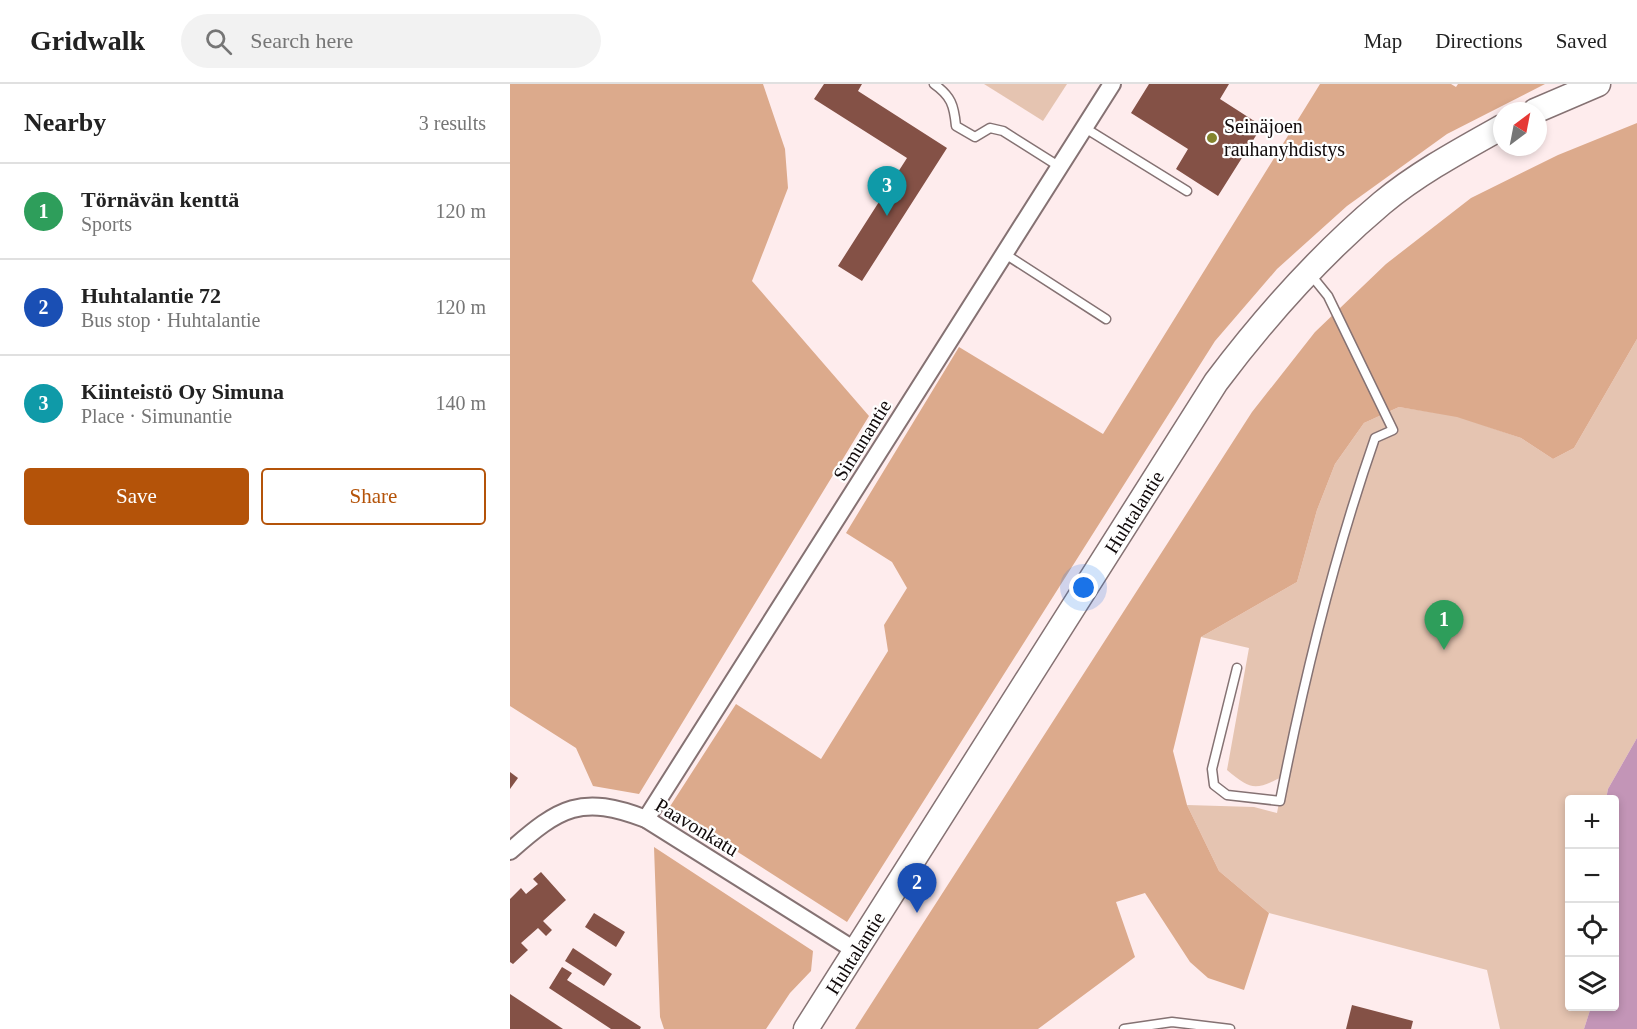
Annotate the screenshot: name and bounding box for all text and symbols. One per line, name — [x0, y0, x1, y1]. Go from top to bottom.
search box — [181, 14, 601, 68]
text: Gridwalk — [30, 25, 145, 56]
icon: search — [202, 25, 235, 58]
text: Search here — [250, 28, 353, 53]
text: Map — [1364, 29, 1402, 53]
text: Directions — [1435, 29, 1523, 53]
text: Saved — [1556, 29, 1607, 53]
north arrow — [1493, 102, 1547, 156]
text: Nearby — [24, 108, 106, 137]
text: 3 results — [419, 112, 486, 134]
place label: Seinäjoen rauhanyhdistys — [1224, 115, 1345, 161]
marker: Seinäjoen rauhanyhdistys — [1205, 131, 1219, 145]
pin: 3 — [868, 166, 907, 216]
text: Törnävän kenttä — [81, 187, 239, 212]
text: 1 — [39, 200, 49, 222]
text: 120 m — [435, 200, 486, 222]
text: Sports — [81, 213, 132, 235]
text: Huhtalantie 72 — [81, 283, 221, 308]
text: 2 — [39, 296, 49, 318]
text: 120 m — [435, 296, 486, 318]
text: Bus stop · Huhtalantie — [81, 309, 260, 331]
text: Kiinteistö Oy Simuna — [81, 379, 284, 404]
text: 3 — [39, 392, 49, 414]
text: 140 m — [435, 392, 486, 414]
street label: Simunantie — [829, 395, 896, 484]
text: Place · Simunantie — [81, 405, 232, 427]
street label: Huhtalantie — [1100, 467, 1168, 557]
button: Save — [24, 468, 249, 525]
button: Share — [261, 468, 486, 525]
your location — [1069, 573, 1098, 602]
pin: 1 — [1424, 600, 1464, 650]
street label: Paavonkatu — [651, 794, 743, 860]
map controls — [1565, 795, 1619, 1011]
button: + — [1565, 795, 1619, 849]
button: − — [1565, 849, 1619, 903]
pin: 2 — [898, 864, 936, 913]
button: locate — [1565, 903, 1619, 957]
street label: Huhtalantie — [821, 908, 889, 998]
button: layers — [1565, 957, 1619, 1011]

